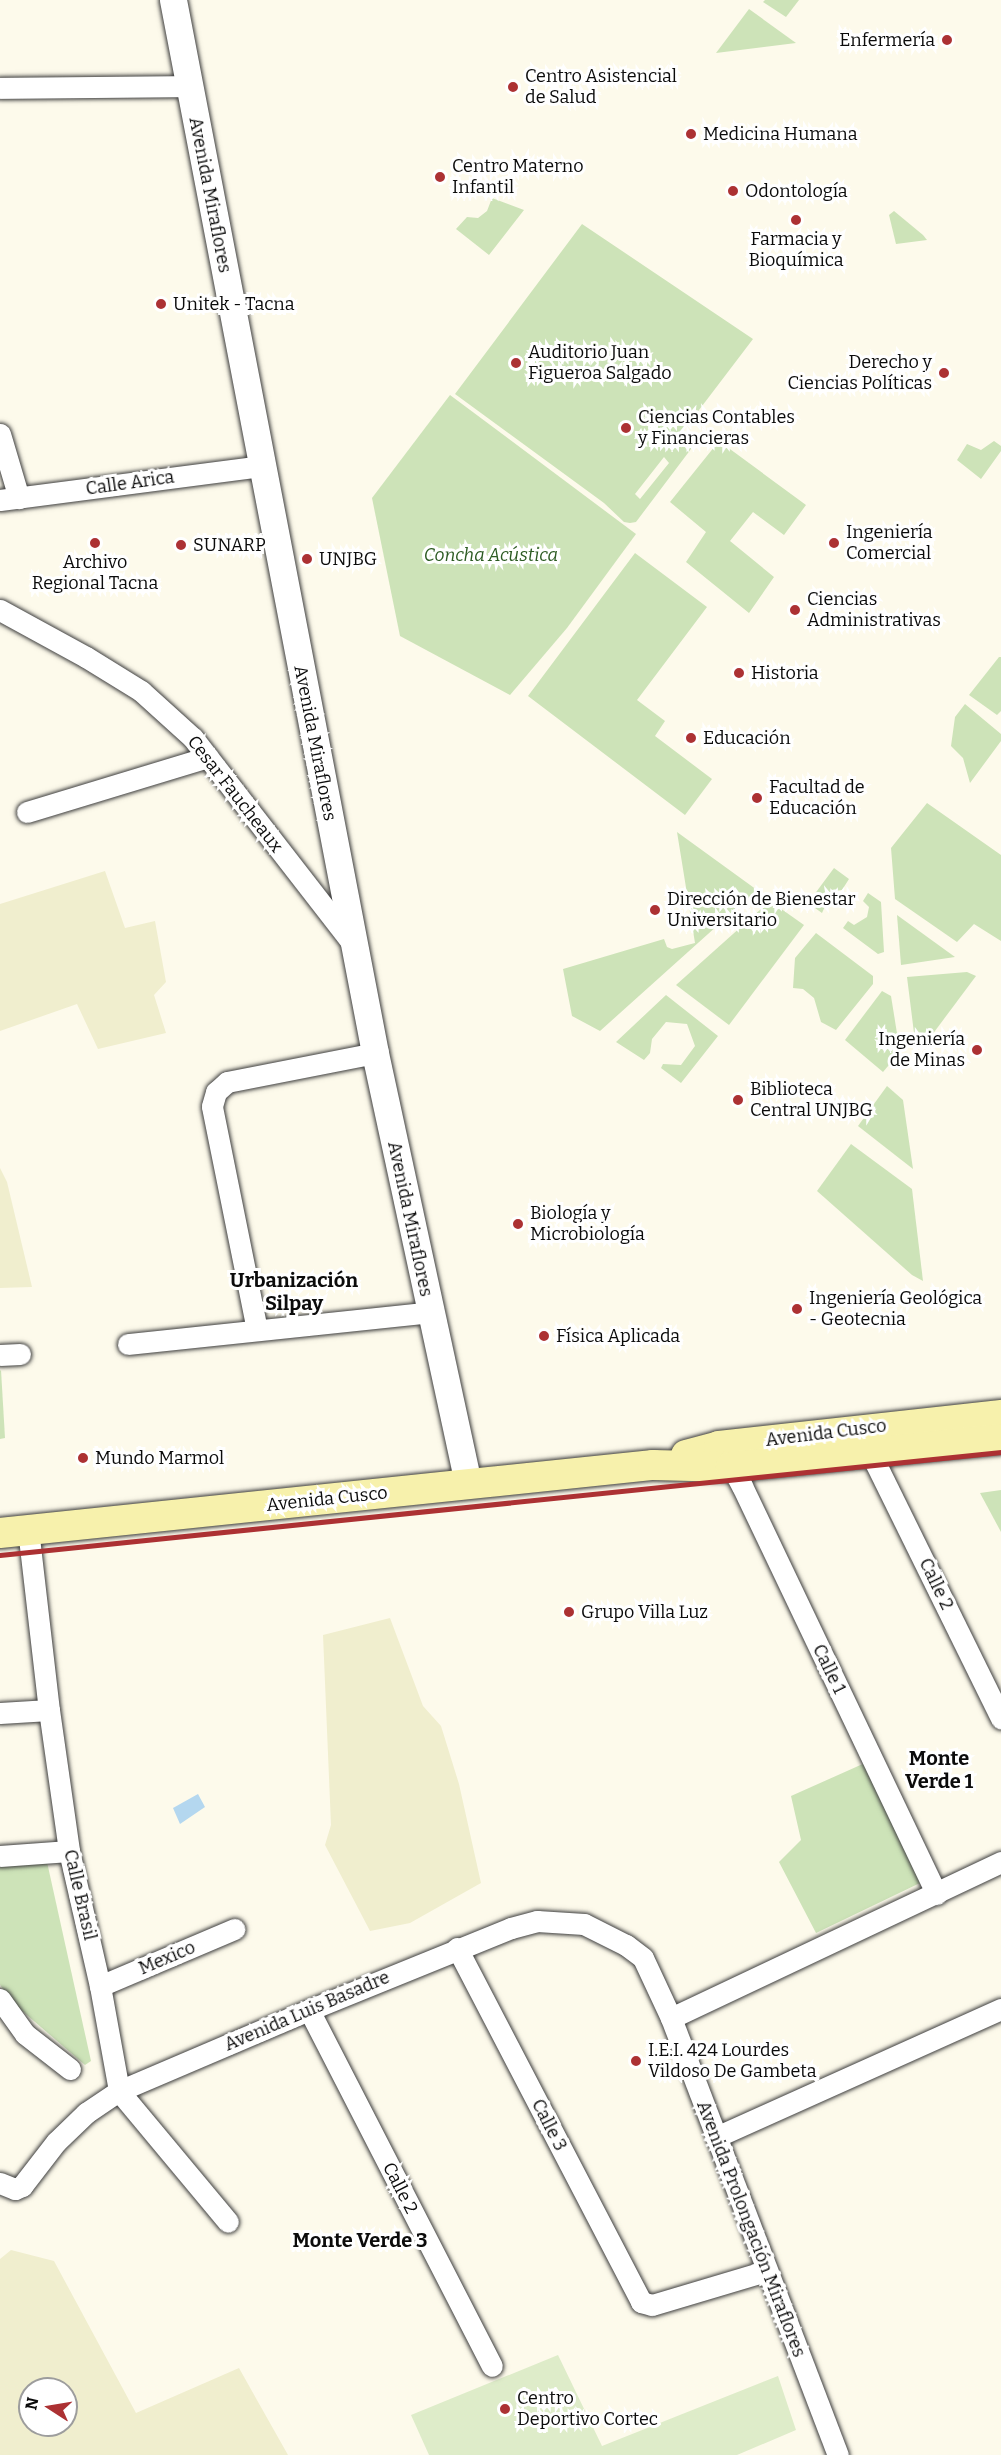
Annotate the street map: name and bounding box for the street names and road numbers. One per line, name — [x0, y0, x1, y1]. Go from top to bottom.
street label: Avenida Miraflores — [184, 115, 236, 275]
street label: Calle Arica — [84, 466, 176, 500]
street label: Avenida Miraflores — [289, 663, 341, 823]
street label: Cesar Faucheaux — [183, 731, 287, 857]
street label: Avenida Miraflores — [383, 1139, 437, 1299]
street label: Avenida Cusco — [764, 1415, 888, 1451]
street label: Avenida Cusco — [265, 1482, 389, 1516]
street label: Calle 2 — [914, 1555, 958, 1613]
street label: Calle 1 — [808, 1641, 850, 1697]
street label: Calle Brasil — [59, 1847, 101, 1943]
street label: Mexico — [135, 1936, 199, 1980]
street label: Avenida Luis Basadre — [221, 1966, 393, 2056]
street label: Calle 3 — [527, 2096, 571, 2154]
street label: Avenida Prolongación Miraflores — [692, 2098, 810, 2360]
street label: Calle 2 — [378, 2159, 422, 2217]

